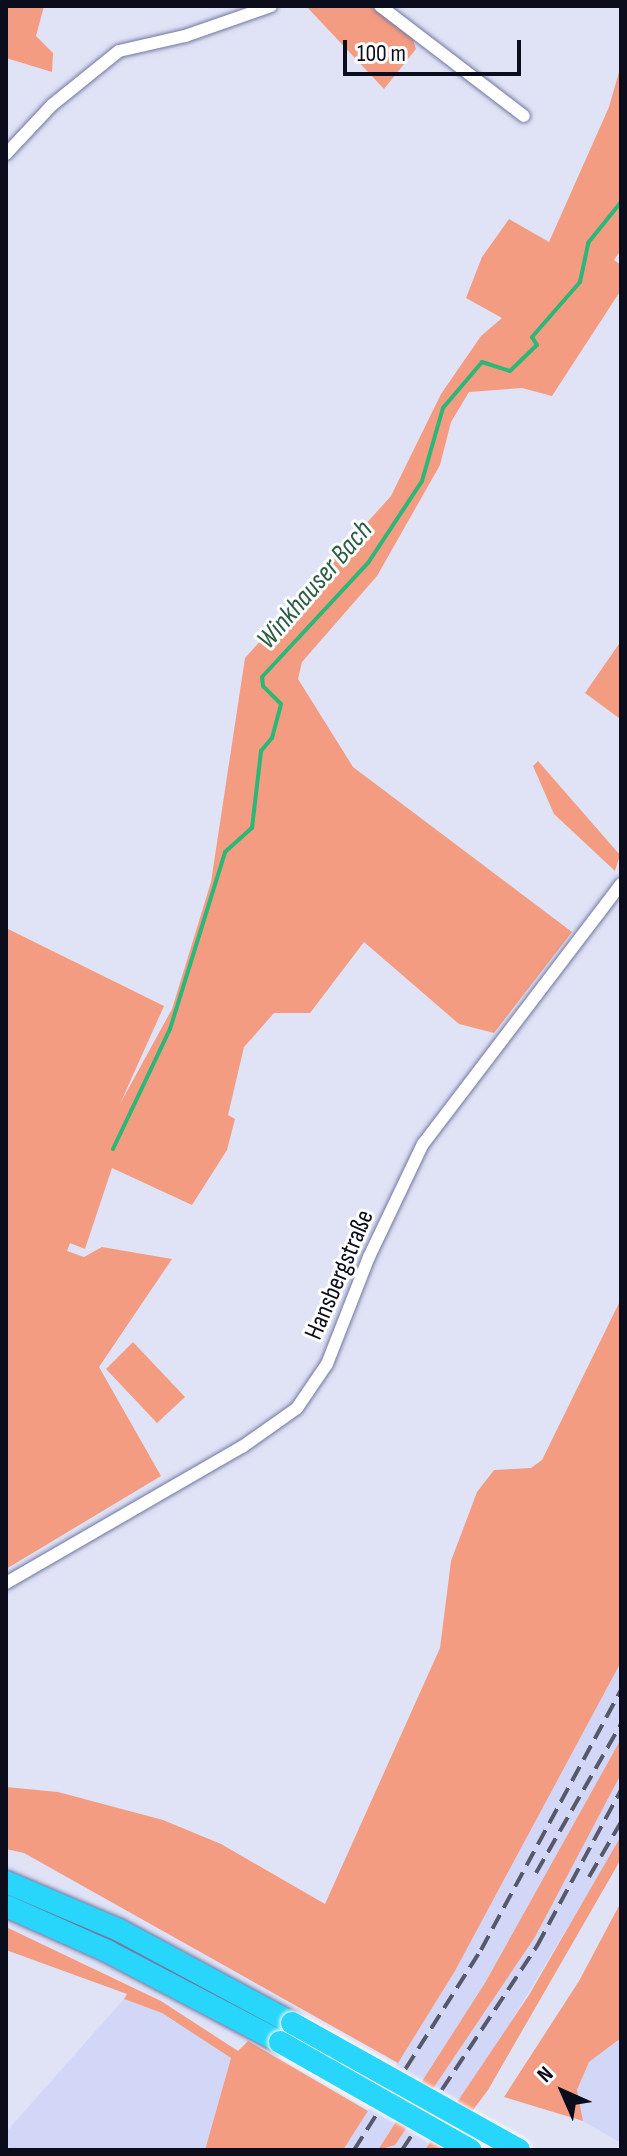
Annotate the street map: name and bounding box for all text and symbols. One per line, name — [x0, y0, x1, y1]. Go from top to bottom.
scale bar — [347, 24, 525, 74]
text: 100 m — [357, 39, 406, 68]
water label: Winkhauser Bach — [250, 514, 380, 656]
street label: Hansbergstraße — [299, 1206, 381, 1344]
north arrow — [523, 2052, 603, 2132]
text: N — [532, 2061, 559, 2088]

